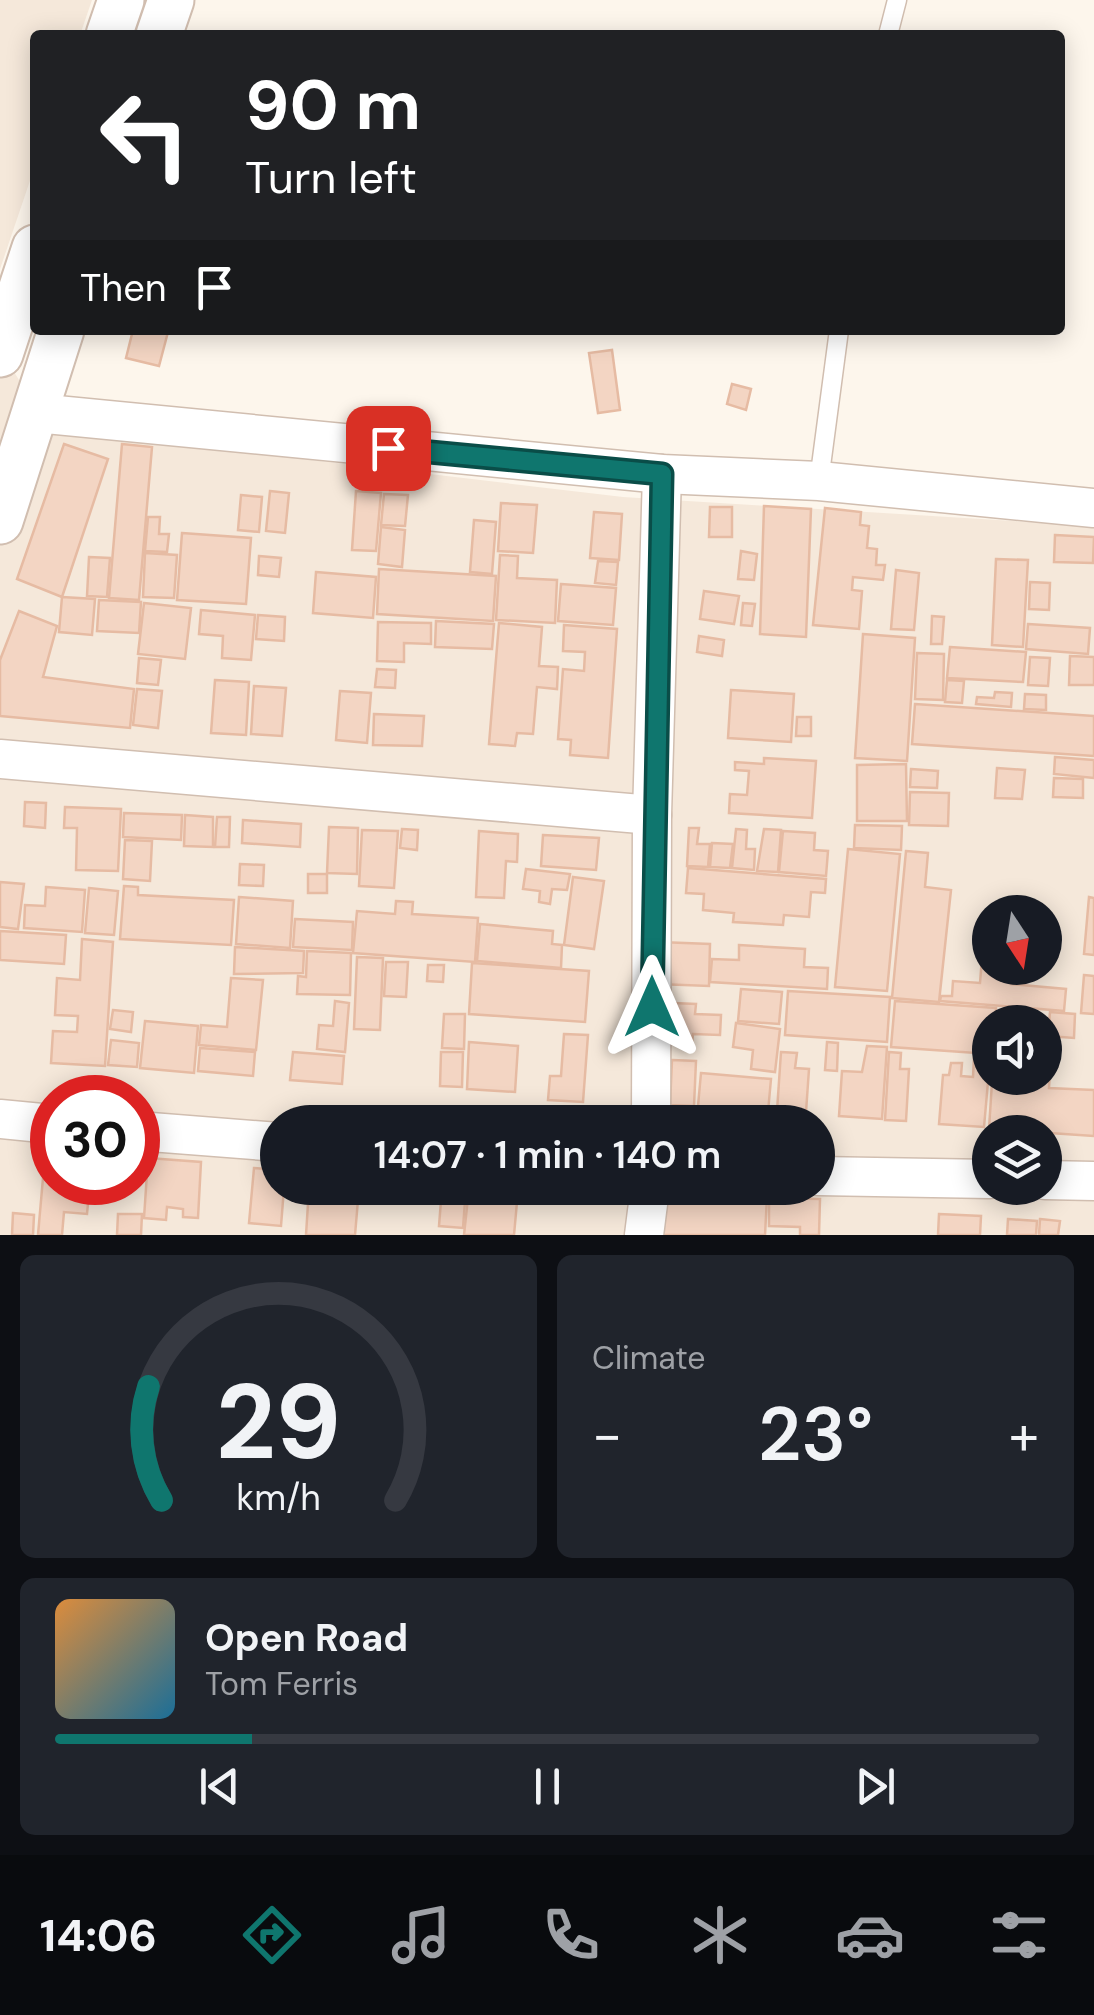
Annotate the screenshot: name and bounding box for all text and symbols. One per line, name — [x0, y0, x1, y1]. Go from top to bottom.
text: 90 m — [245, 60, 421, 151]
icon: left — [80, 70, 210, 200]
text: Turn left — [245, 148, 417, 207]
icon: arrive — [187, 260, 242, 315]
text: Then — [80, 263, 167, 313]
pin — [346, 406, 431, 491]
icon: arrive — [361, 421, 416, 476]
north arrow — [972, 895, 1062, 985]
map controls — [972, 895, 1062, 1205]
position arrow — [600, 955, 704, 1059]
button: sound — [972, 1005, 1062, 1095]
speed limit sign: 30 — [30, 1075, 160, 1205]
button: layers — [972, 1115, 1062, 1205]
text: 14:07 · 1 min · 140 m — [374, 1130, 721, 1180]
text: Climate — [592, 1337, 706, 1379]
text: 29 — [216, 1355, 341, 1490]
text: 23° — [758, 1386, 873, 1483]
text: − — [592, 1399, 622, 1471]
text: + — [1009, 1399, 1039, 1471]
text: km/h — [236, 1475, 321, 1521]
text: Open Road — [205, 1613, 408, 1663]
text: Tom Ferris — [205, 1663, 358, 1705]
icon: previous — [192, 1759, 247, 1814]
icon: pause — [520, 1759, 575, 1814]
icon: next — [848, 1759, 903, 1814]
icon: directions — [237, 1900, 307, 1970]
icon: music — [386, 1900, 456, 1970]
icon: phone — [536, 1900, 606, 1970]
icon: climate — [685, 1900, 755, 1970]
icon: car — [835, 1900, 905, 1970]
icon: filters — [984, 1900, 1054, 1970]
text: 14:06 — [40, 1906, 157, 1965]

